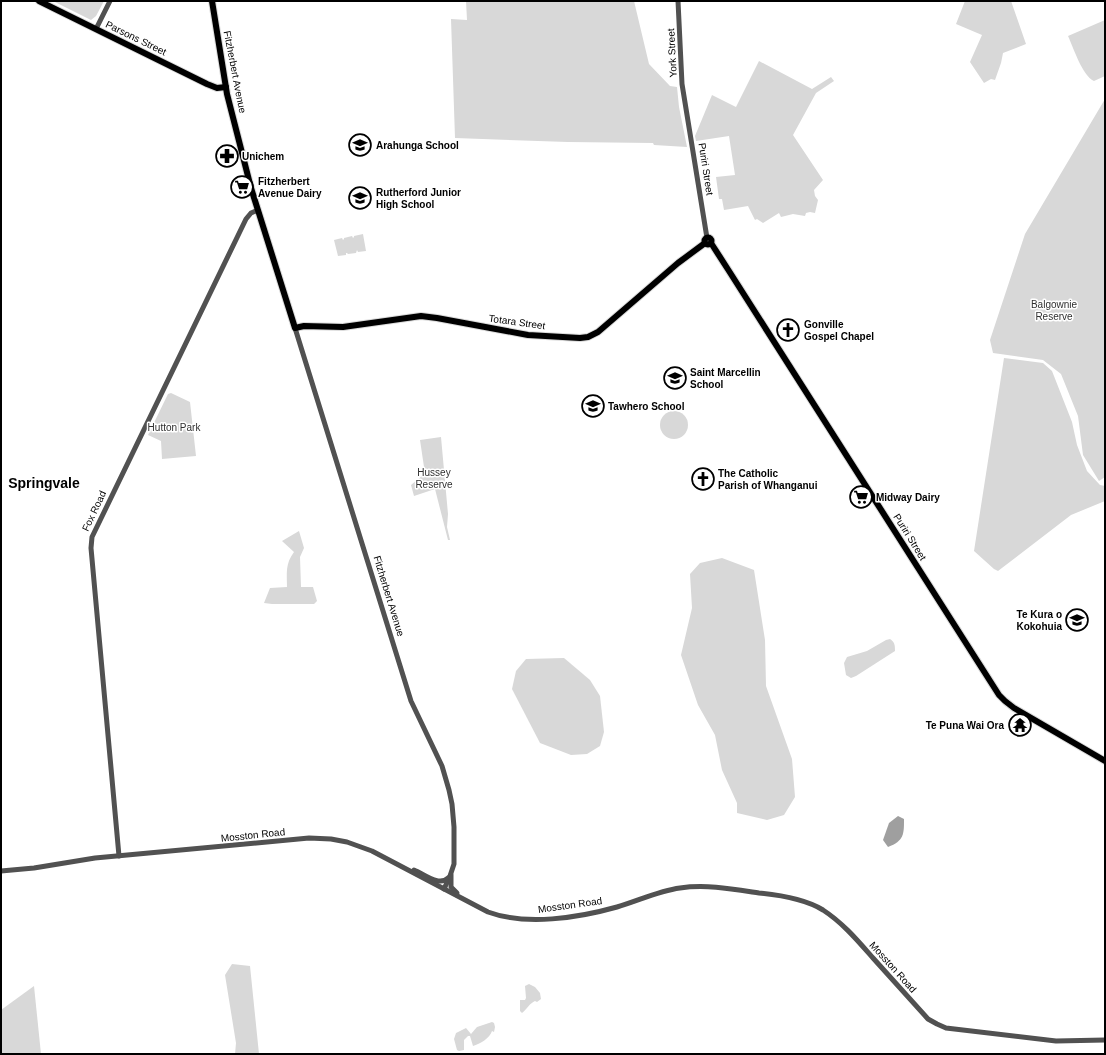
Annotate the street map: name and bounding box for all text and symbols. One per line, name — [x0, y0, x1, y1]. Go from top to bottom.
street label: Parsons Street — [104, 19, 168, 58]
street label: York Street — [665, 28, 679, 78]
street label: Fitzherbert Avenue — [222, 30, 248, 115]
school or university icon: Arahunga School — [347, 132, 373, 158]
place label: Arahunga School — [376, 140, 459, 151]
street label: Puriri Street — [696, 142, 716, 196]
pharmacy icon: Unichem — [214, 143, 240, 169]
place label: Unichem — [242, 151, 284, 162]
supermarket icon: Fitzherbert Avenue Dairy — [229, 174, 255, 200]
place label: Fitzherbert Avenue Dairy — [258, 176, 322, 199]
school or university icon: Rutherford Junior High School — [347, 185, 373, 211]
place label: Rutherford Junior High School — [376, 187, 461, 210]
park label: Balgownie Reserve — [1031, 299, 1078, 322]
street label: Totara Street — [488, 313, 546, 331]
church icon: Gonville Gospel Chapel — [775, 317, 801, 343]
place label: Gonville Gospel Chapel — [804, 319, 874, 342]
school or university icon: Saint Marcellin School — [662, 365, 688, 391]
place label: Saint Marcellin School — [690, 367, 761, 390]
school or university icon: Tawhero School — [580, 393, 606, 419]
place label: Tawhero School — [608, 401, 685, 412]
park label: Hutton Park — [148, 422, 201, 433]
church icon: The Catholic Parish of Whanganui — [690, 466, 716, 492]
park label: Hussey Reserve — [415, 467, 453, 490]
place label: The Catholic Parish of Whanganui — [718, 468, 818, 491]
district label: Springvale — [8, 475, 80, 491]
supermarket icon: Midway Dairy — [848, 484, 874, 510]
street label: Fox Road — [80, 489, 108, 533]
place label: Midway Dairy — [876, 492, 940, 503]
street label: Puriri Street — [891, 512, 929, 562]
street label: Fitzherbert Avenue — [371, 554, 407, 638]
school or university icon: Te Kura o Kokohuia — [1064, 607, 1090, 633]
place label: Te Kura o Kokohuia — [1016, 609, 1062, 632]
temple icon: Te Puna Wai Ora — [1007, 712, 1033, 738]
place label: Te Puna Wai Ora — [926, 720, 1004, 731]
street label: Mosston Road — [220, 826, 286, 844]
street label: Mosston Road — [537, 895, 603, 915]
street label: Mosston Road — [867, 939, 919, 995]

